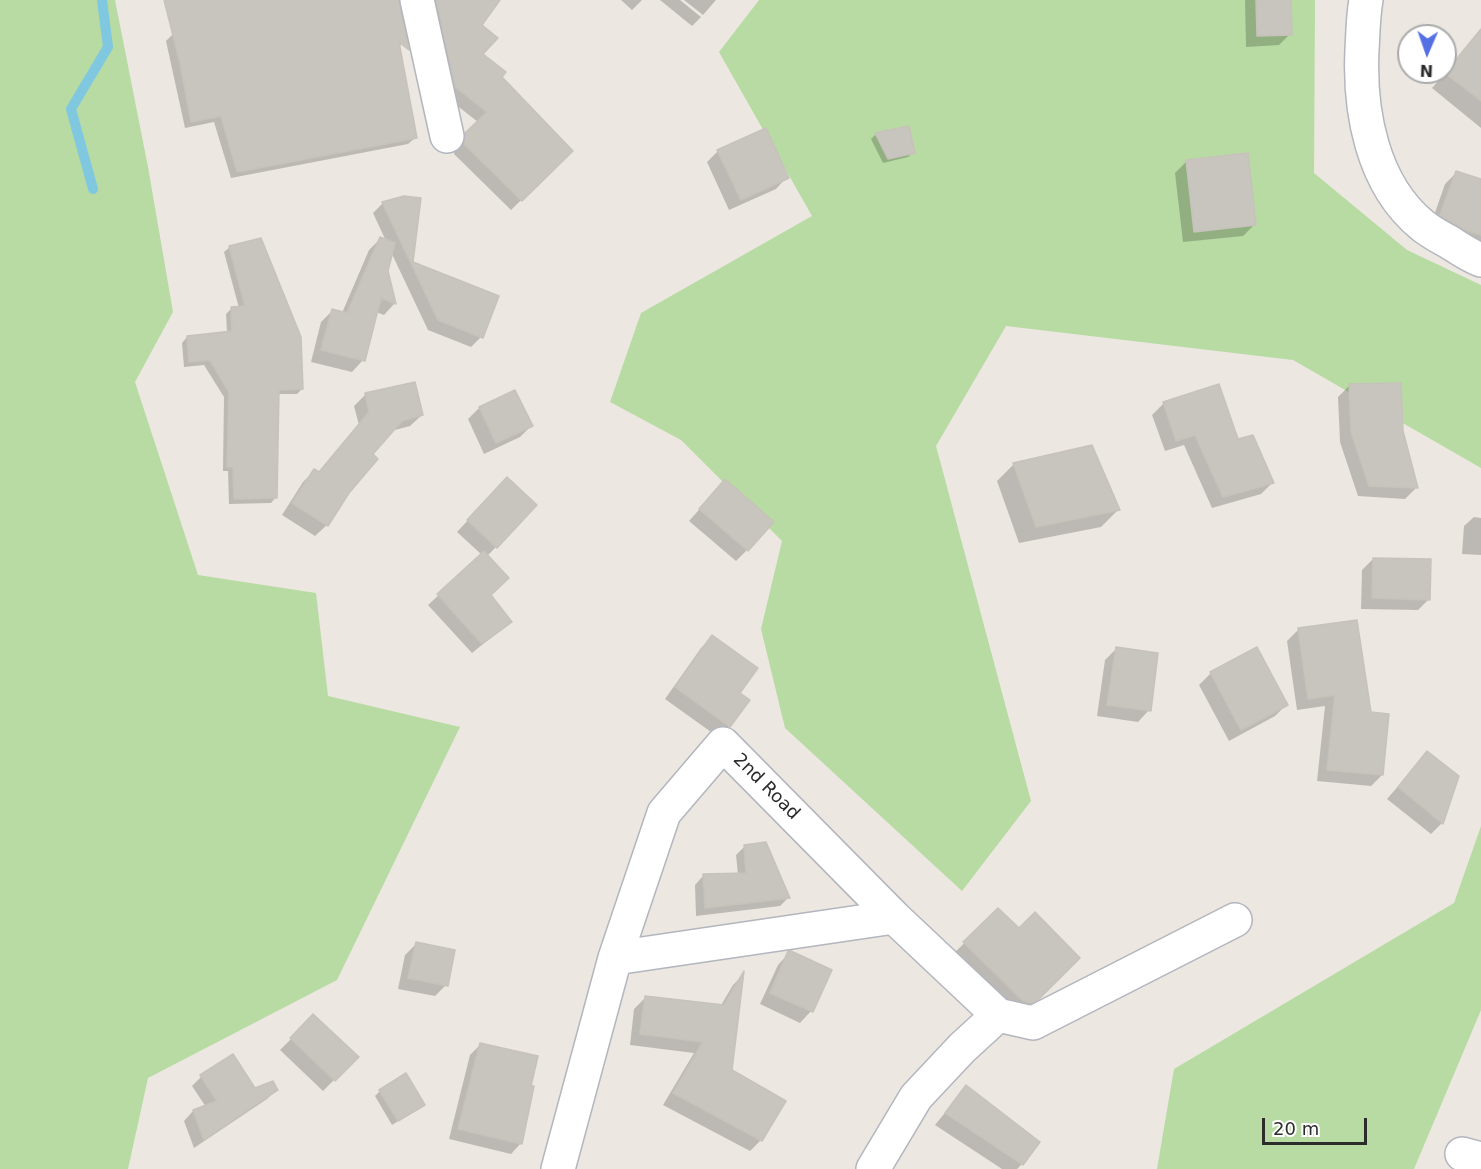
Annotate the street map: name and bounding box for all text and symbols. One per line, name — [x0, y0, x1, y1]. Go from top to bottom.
north arrow — [1397, 24, 1457, 84]
text: N — [1419, 61, 1433, 80]
street label: 2nd Road — [728, 749, 804, 825]
scale bar — [1265, 1106, 1370, 1144]
text: 20 m — [1273, 1118, 1319, 1139]

